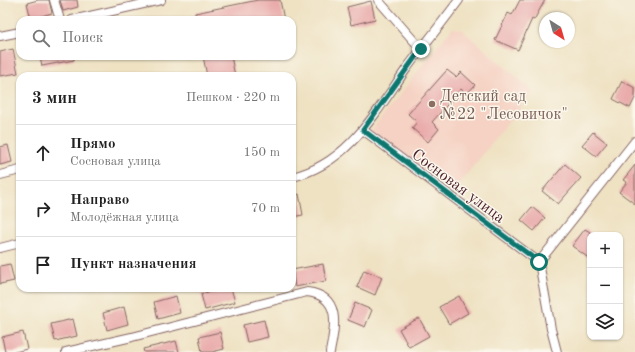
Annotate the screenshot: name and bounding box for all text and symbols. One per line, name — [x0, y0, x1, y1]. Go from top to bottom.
north arrow — [539, 12, 575, 48]
search box — [16, 16, 296, 60]
icon: search — [30, 27, 52, 49]
text: Поиск — [62, 31, 103, 46]
route end — [412, 40, 430, 58]
place label: Детский сад №22 "Лесовичок" — [440, 89, 568, 123]
text: 3 мин — [32, 90, 77, 107]
text: Пешком · 220 m — [186, 91, 280, 104]
marker: Детский сад №22 "Лесовичок" — [427, 99, 437, 109]
text: Прямо — [70, 137, 116, 152]
icon: ahead — [32, 142, 54, 164]
text: 150 m — [243, 146, 280, 159]
street label: Сосновая улица — [408, 147, 507, 227]
text: Сосновая улица — [70, 155, 161, 168]
text: Направо — [70, 193, 129, 208]
icon: right — [32, 198, 54, 220]
text: 70 m — [251, 202, 280, 215]
text: Молодёжная улица — [70, 211, 179, 224]
map controls — [587, 232, 623, 340]
button: + — [587, 232, 623, 268]
route start — [530, 253, 548, 271]
icon: arrive — [32, 254, 54, 276]
text: Пункт назначения — [70, 257, 197, 272]
button: − — [587, 268, 623, 304]
button: layers — [587, 304, 623, 340]

